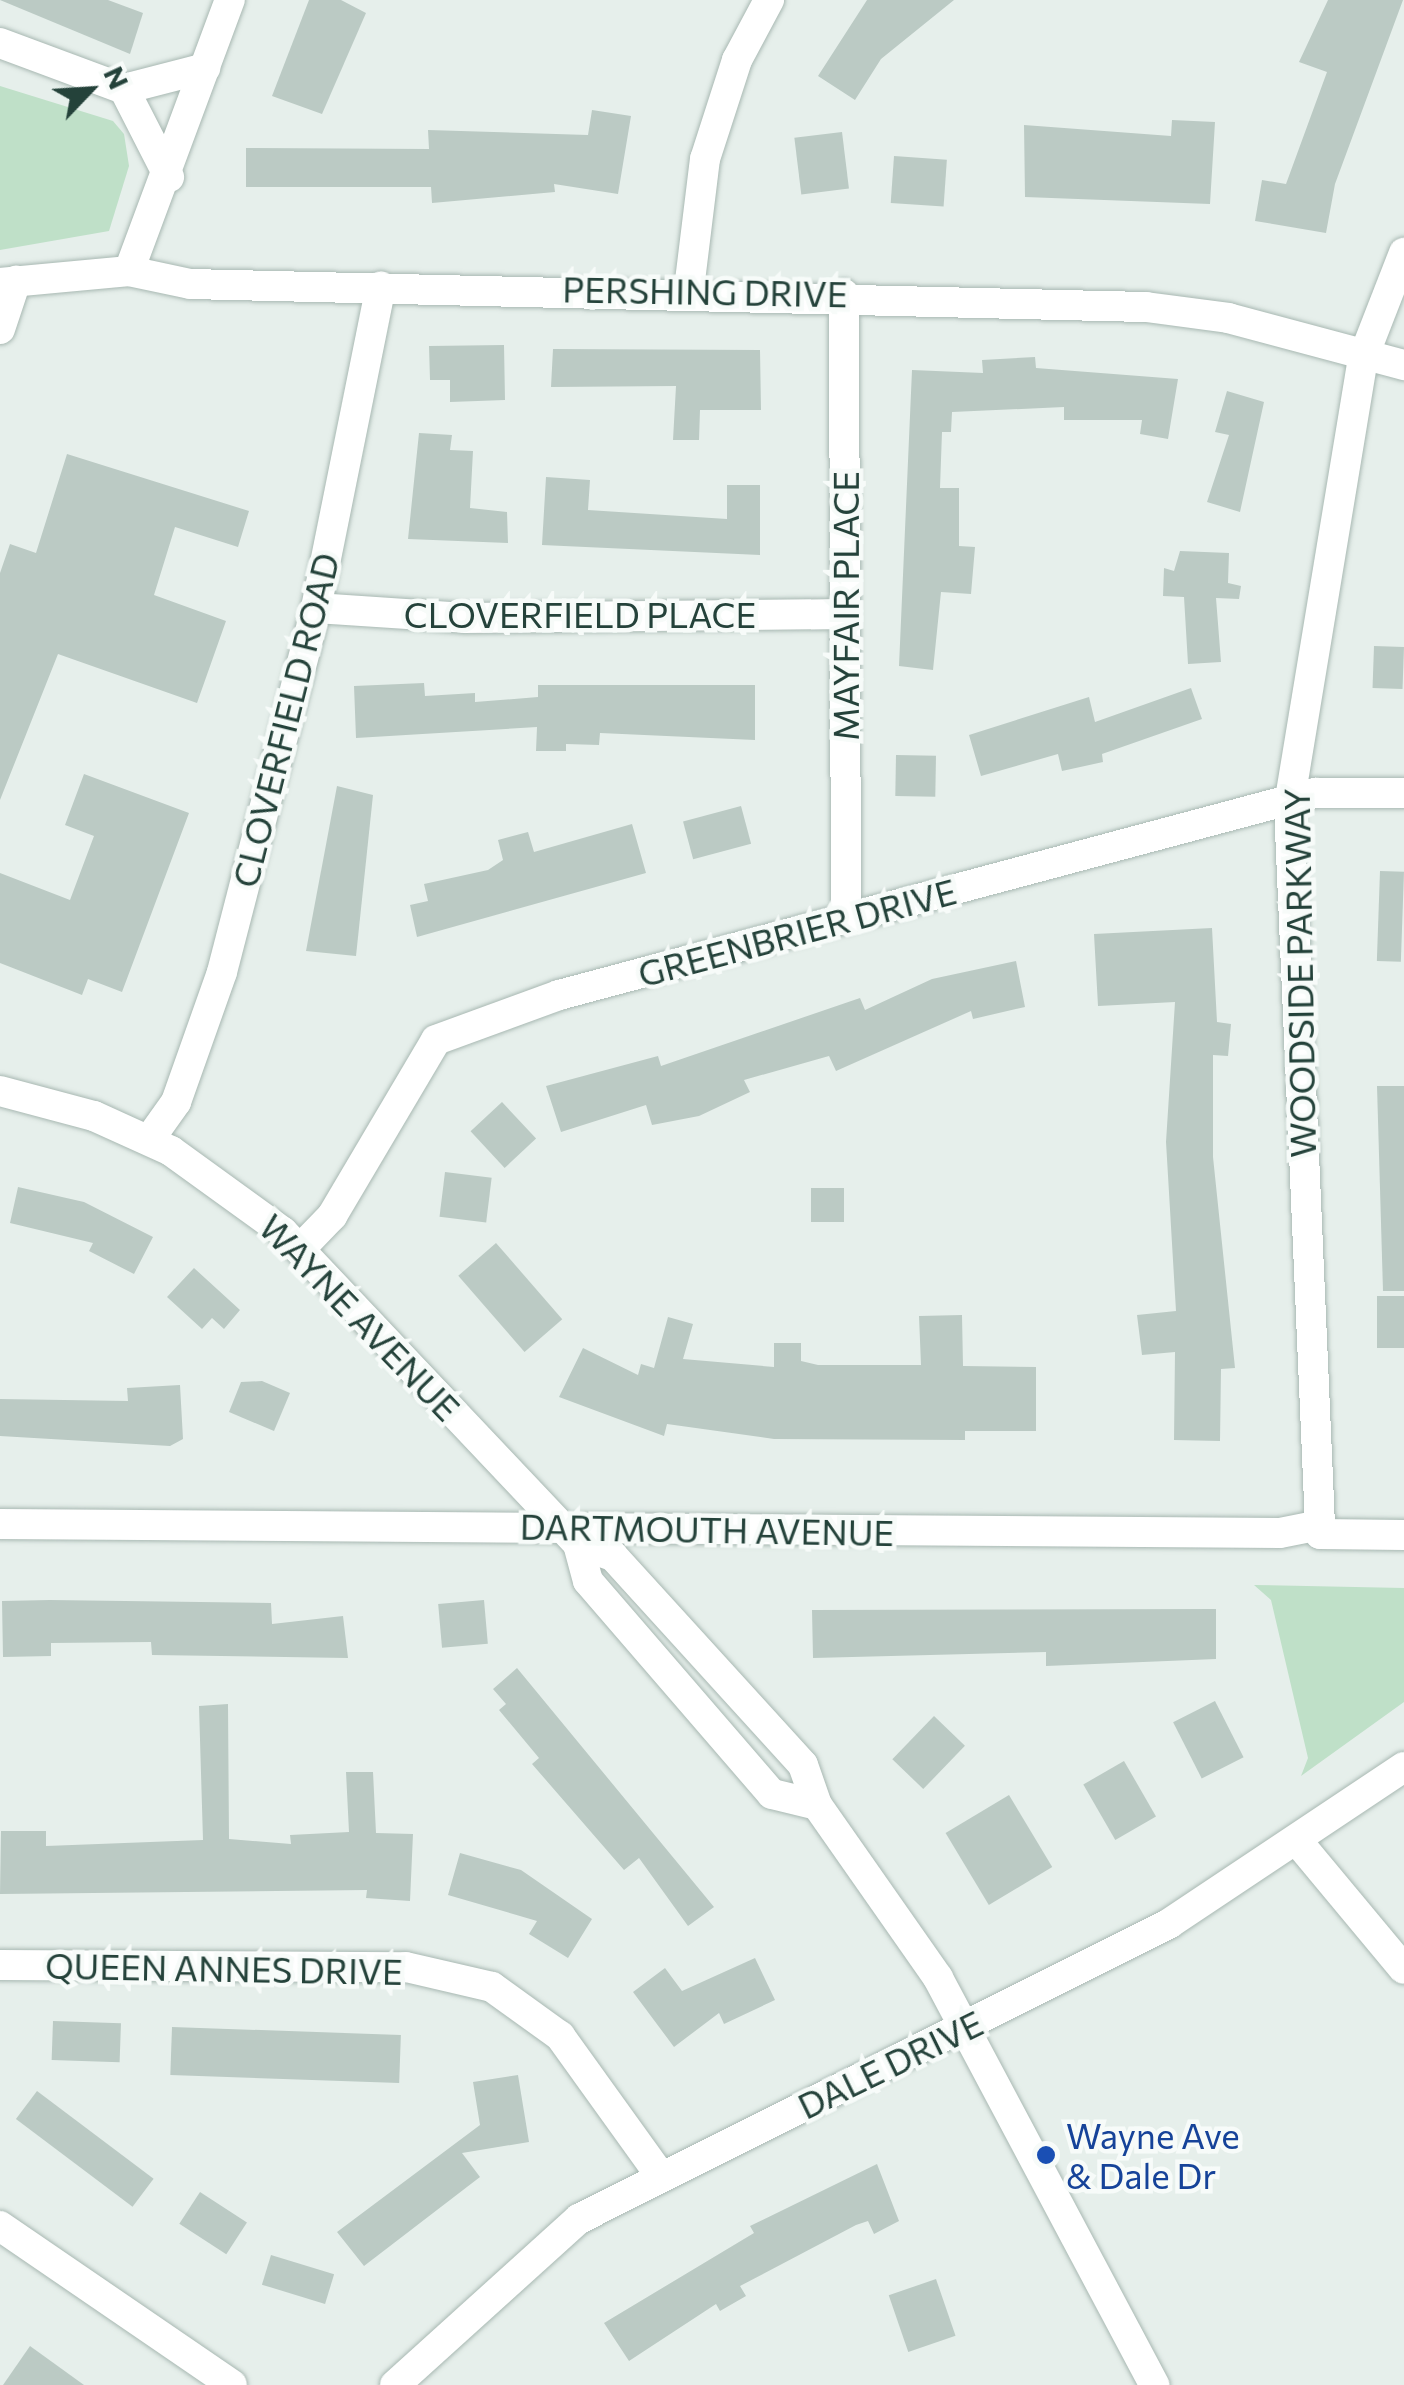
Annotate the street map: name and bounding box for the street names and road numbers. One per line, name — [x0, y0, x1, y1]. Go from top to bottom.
street label: PERSHING DRIVE — [562, 268, 848, 314]
street label: MAYFAIR PLACE — [824, 471, 866, 741]
street label: CLOVERFIELD ROAD — [223, 549, 347, 891]
street label: CLOVERFIELD PLACE — [404, 593, 756, 635]
street label: WOODSIDE PARKWAY — [1275, 788, 1323, 1158]
street label: GREENBRIER DRIVE — [633, 869, 961, 995]
street label: WAYNE AVENUE — [251, 1205, 469, 1429]
street label: DARTMOUTH AVENUE — [519, 1505, 895, 1553]
street label: QUEEN ANNES DRIVE — [45, 1944, 403, 1992]
street label: DALE DRIVE — [791, 2001, 989, 2127]

